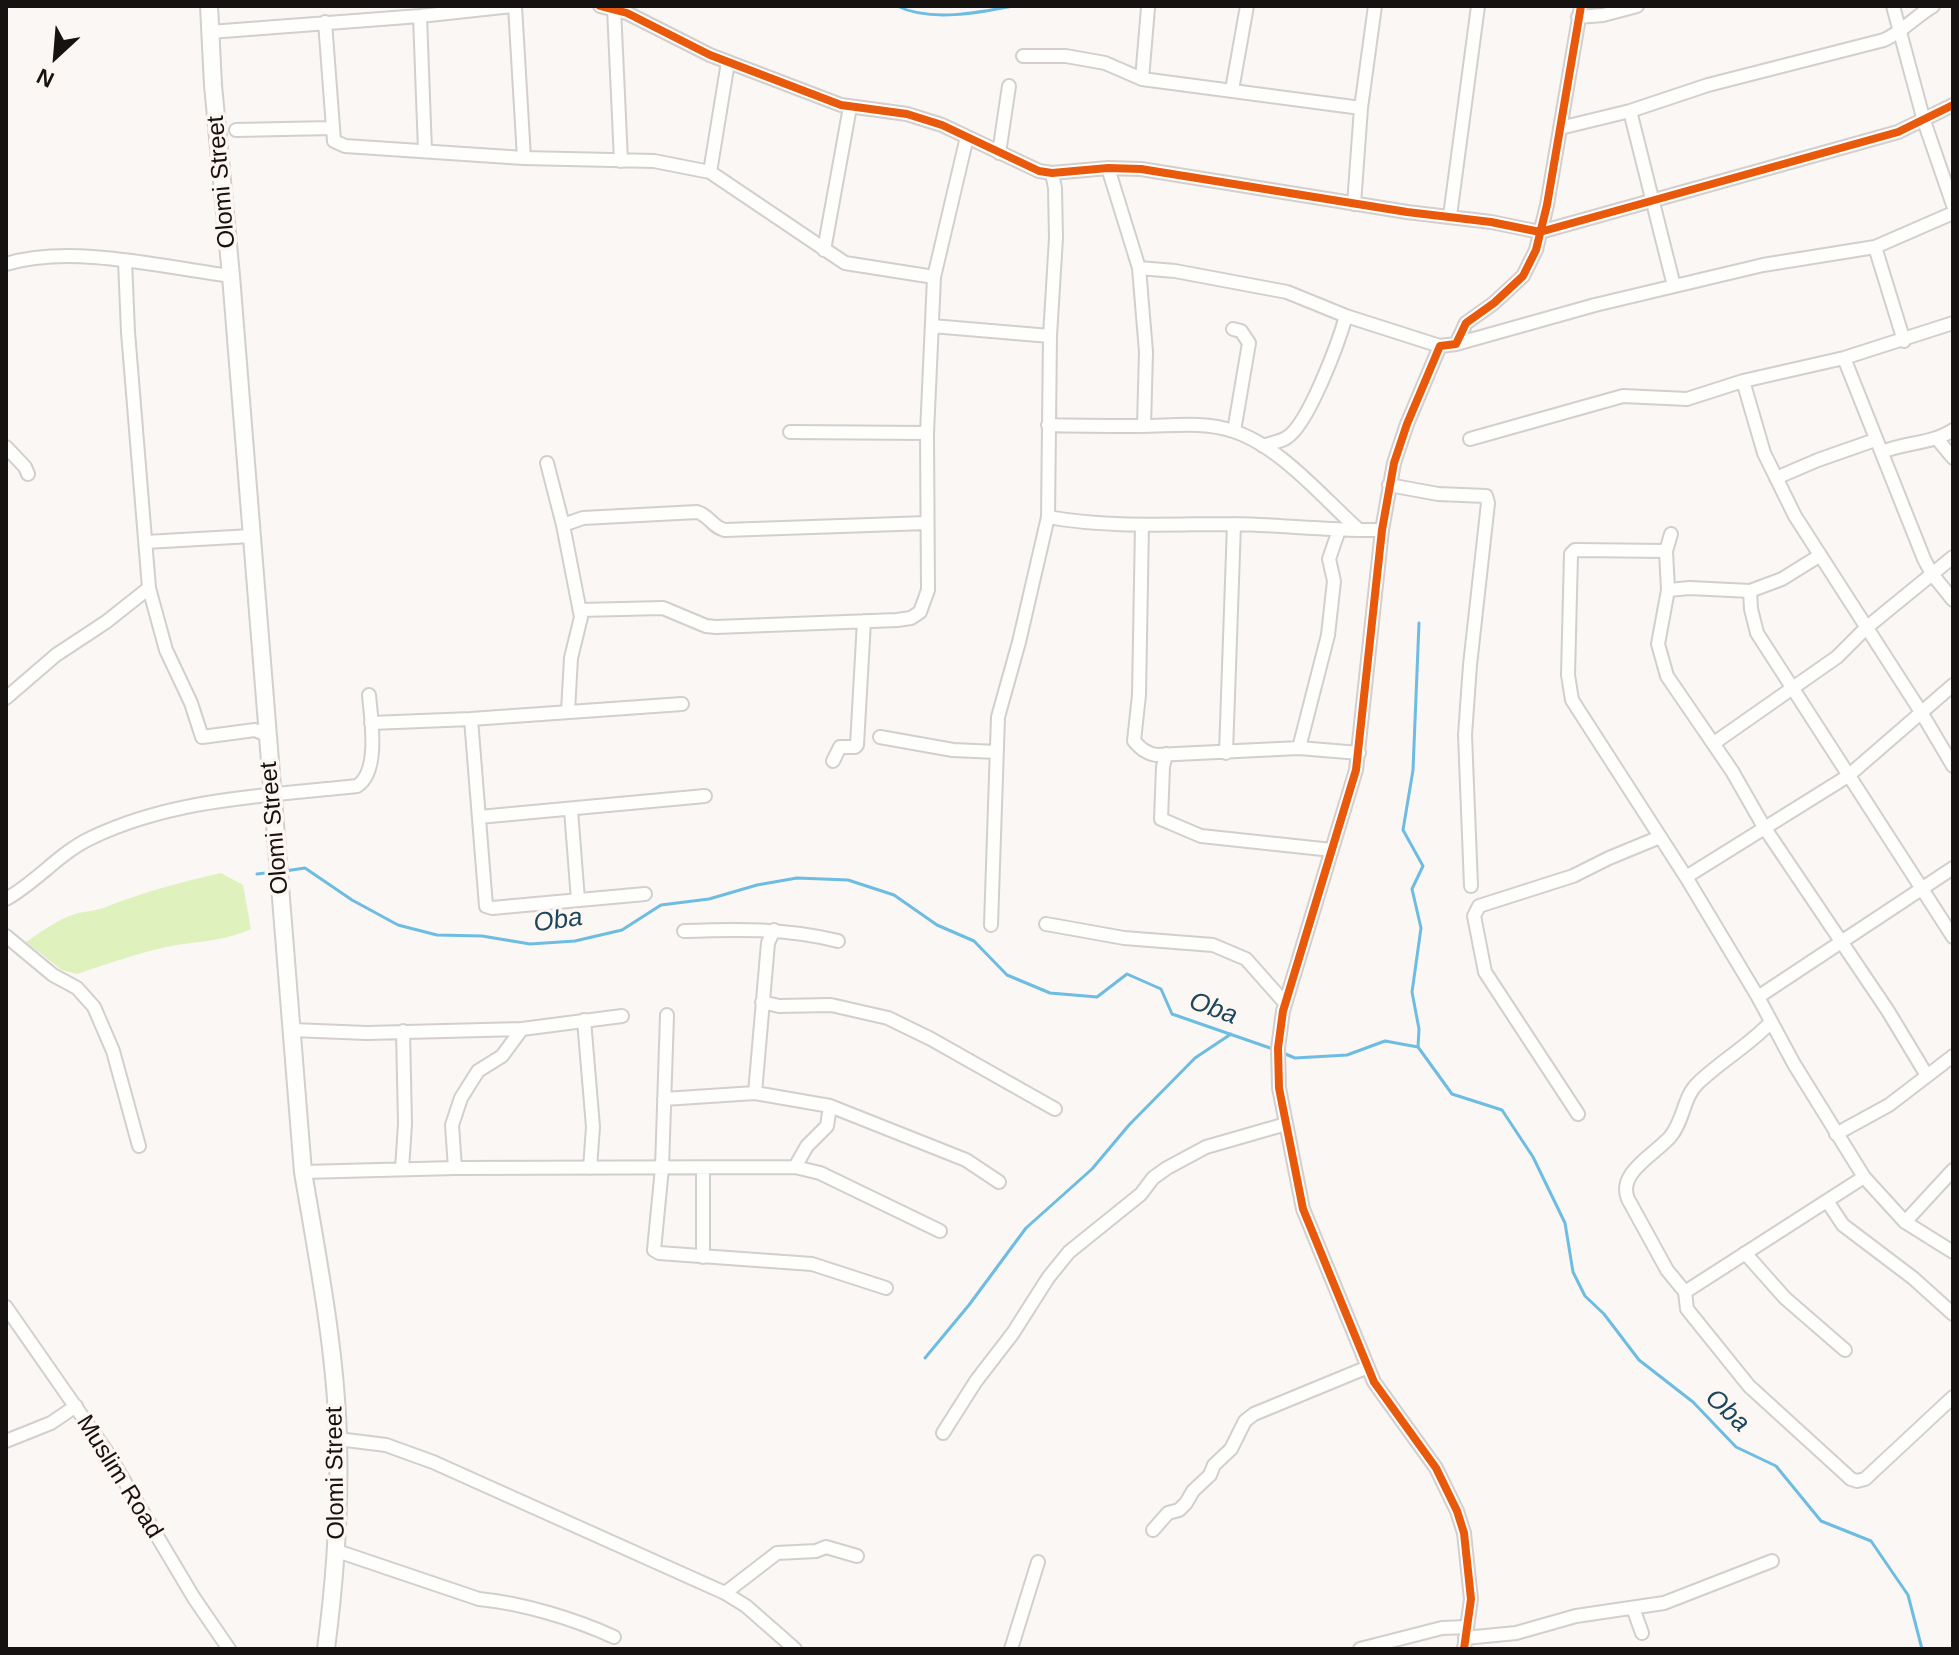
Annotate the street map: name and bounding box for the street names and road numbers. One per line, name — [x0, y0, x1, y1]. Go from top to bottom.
street label: Olomi Street — [202, 114, 242, 250]
street label: Olomi Street — [255, 760, 295, 896]
street label: Olomi Street — [320, 1406, 352, 1540]
street label: Muslim Road — [70, 1410, 168, 1544]

